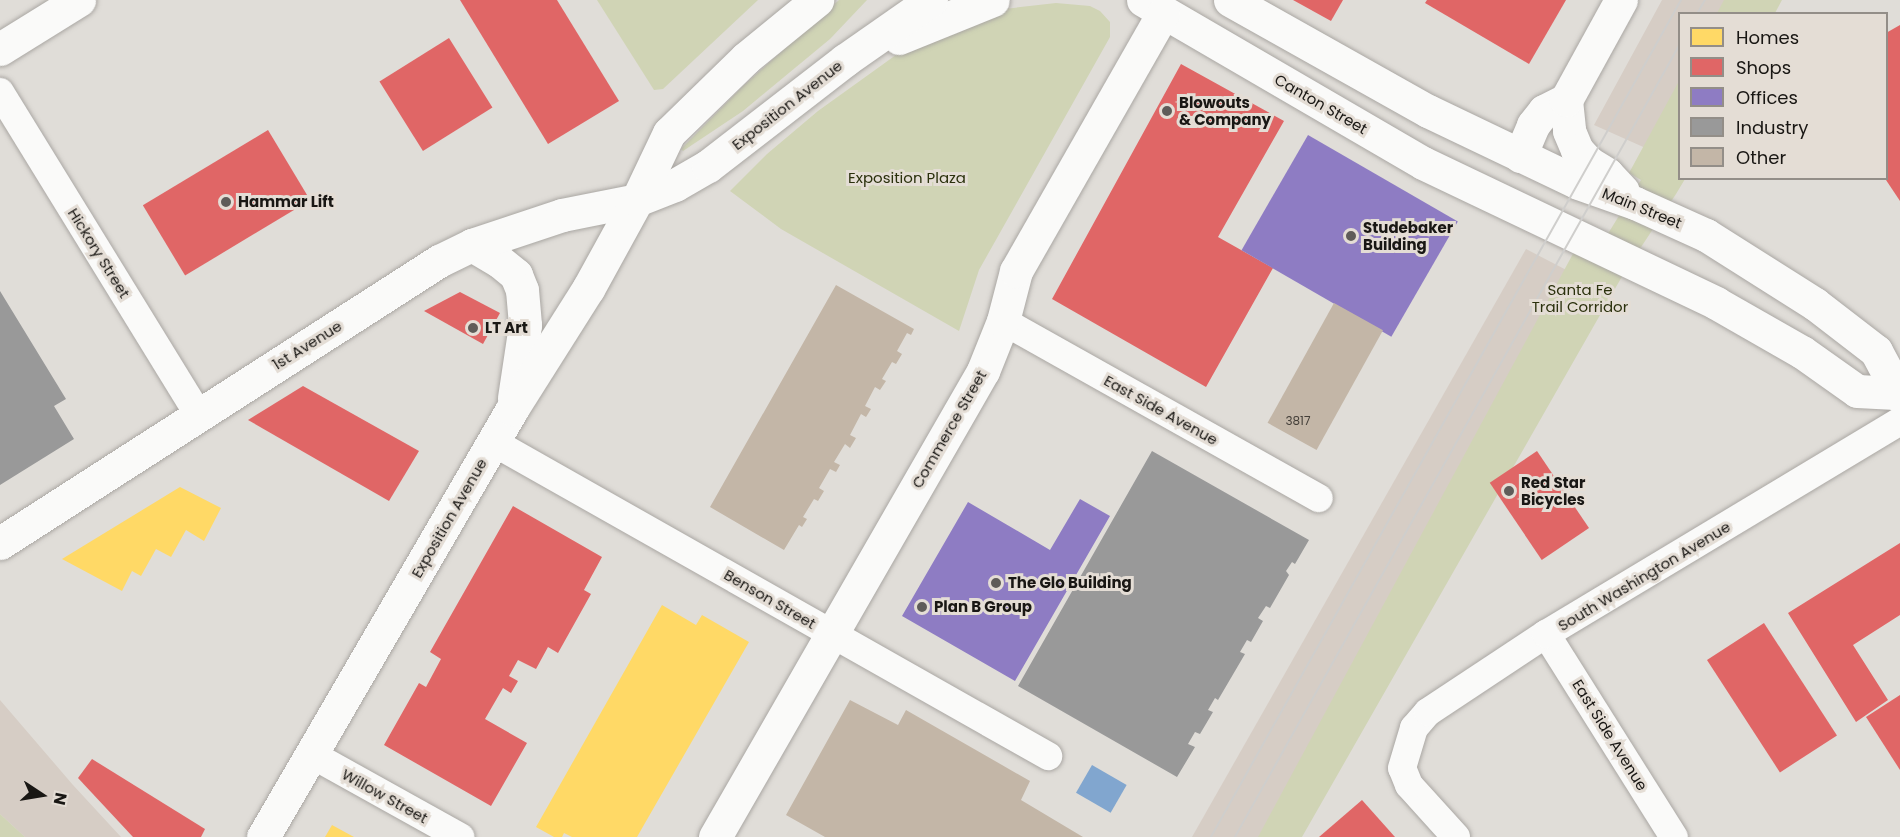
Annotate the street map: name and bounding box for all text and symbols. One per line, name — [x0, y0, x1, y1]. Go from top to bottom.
legend — [1678, 12, 1888, 180]
text: Homes — [1736, 25, 1799, 50]
text: Shops — [1736, 55, 1791, 80]
street label: Exposition Avenue — [728, 56, 846, 154]
street label: Canton Street — [1272, 70, 1370, 138]
text: Offices — [1736, 85, 1798, 110]
place label: Blowouts & Company — [1179, 93, 1271, 128]
marker: Blowouts & Company — [1160, 104, 1174, 118]
text: Industry — [1736, 115, 1808, 140]
text: Other — [1736, 145, 1786, 170]
park label: Exposition Plaza — [848, 169, 966, 187]
street label: Main Street — [1600, 184, 1684, 232]
place label: Hammar Lift — [238, 193, 334, 211]
marker: Hammar Lift — [219, 195, 233, 209]
street label: Hickory Street — [64, 205, 134, 301]
place label: Studebaker Building — [1363, 218, 1453, 253]
marker: Studebaker Building — [1344, 229, 1358, 243]
park label: Santa Fe Trail Corridor — [1532, 280, 1628, 315]
street label: 1st Avenue — [269, 317, 345, 373]
place label: LT Art — [485, 319, 528, 337]
marker: LT Art — [466, 321, 480, 335]
street label: Commerce Street — [908, 367, 990, 491]
street label: East Side Avenue — [1101, 371, 1221, 449]
house number: 3817 — [1285, 414, 1311, 428]
street label: Exposition Avenue — [408, 455, 490, 581]
place label: Red Star Bicycles — [1521, 473, 1585, 508]
marker: Red Star Bicycles — [1502, 484, 1516, 498]
street label: South Washington Avenue — [1555, 517, 1733, 635]
street label: Benson Street — [721, 565, 819, 633]
place label: The Glo Building — [1008, 574, 1132, 592]
marker: The Glo Building — [989, 576, 1003, 590]
place label: Plan B Group — [934, 598, 1032, 616]
marker: Plan B Group — [915, 600, 929, 614]
street label: East Side Avenue — [1569, 676, 1651, 794]
north arrow — [12, 765, 72, 825]
street label: Willow Street — [339, 765, 431, 827]
text: N — [48, 791, 73, 807]

